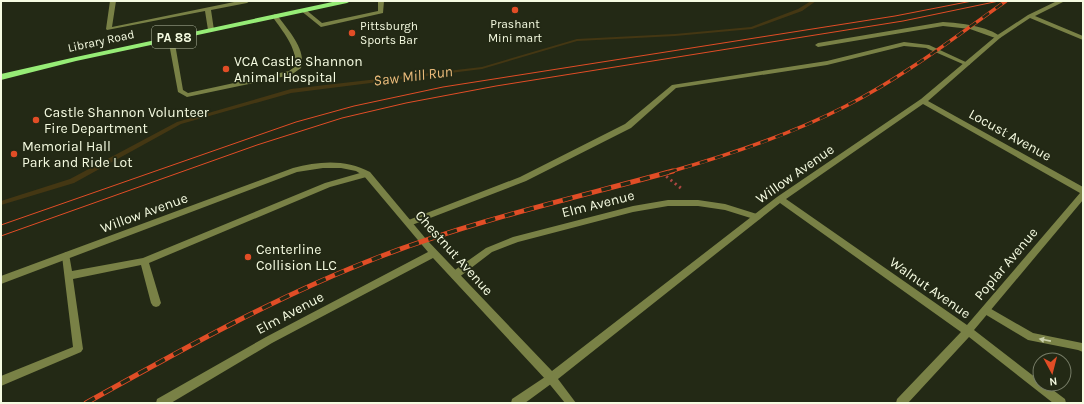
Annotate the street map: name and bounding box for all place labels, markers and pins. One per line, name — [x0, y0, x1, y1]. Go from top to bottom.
marker: Prashant Mini mart — [510, 5, 520, 15]
place label: Prashant Mini mart — [488, 17, 543, 45]
place label: Pittsburgh Sports Bar — [360, 19, 418, 47]
marker: Pittsburgh Sports Bar — [347, 28, 357, 38]
place label: VCA Castle Shannon Animal Hospital — [234, 53, 363, 86]
marker: VCA Castle Shannon Animal Hospital — [221, 64, 231, 74]
place label: Castle Shannon Volunteer Fire Department — [44, 104, 210, 137]
marker: Castle Shannon Volunteer Fire Department — [31, 115, 41, 125]
place label: Memorial Hall Park and Ride Lot — [22, 138, 133, 171]
marker: Memorial Hall Park and Ride Lot — [9, 149, 19, 159]
place label: Centerline Collision LLC — [256, 241, 337, 274]
marker: Centerline Collision LLC — [243, 252, 253, 262]

